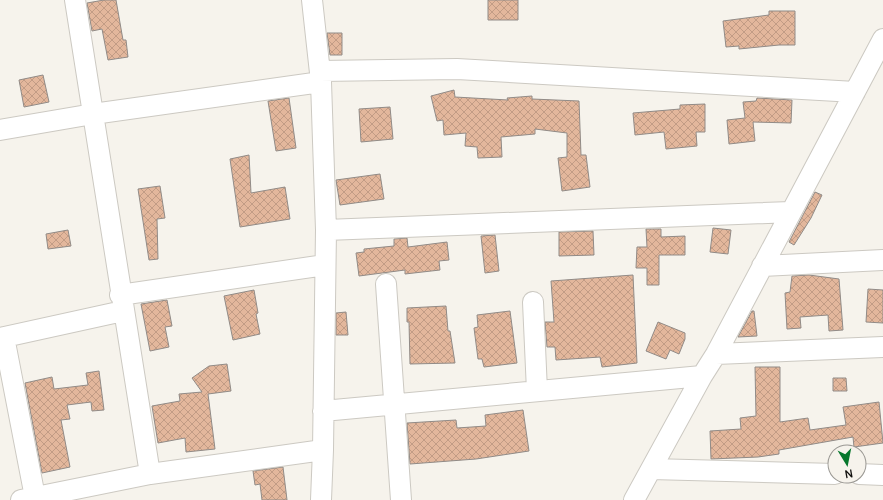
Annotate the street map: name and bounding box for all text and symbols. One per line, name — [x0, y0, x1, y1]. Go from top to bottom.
north arrow — [827, 444, 867, 484]
text: N — [844, 466, 854, 482]

